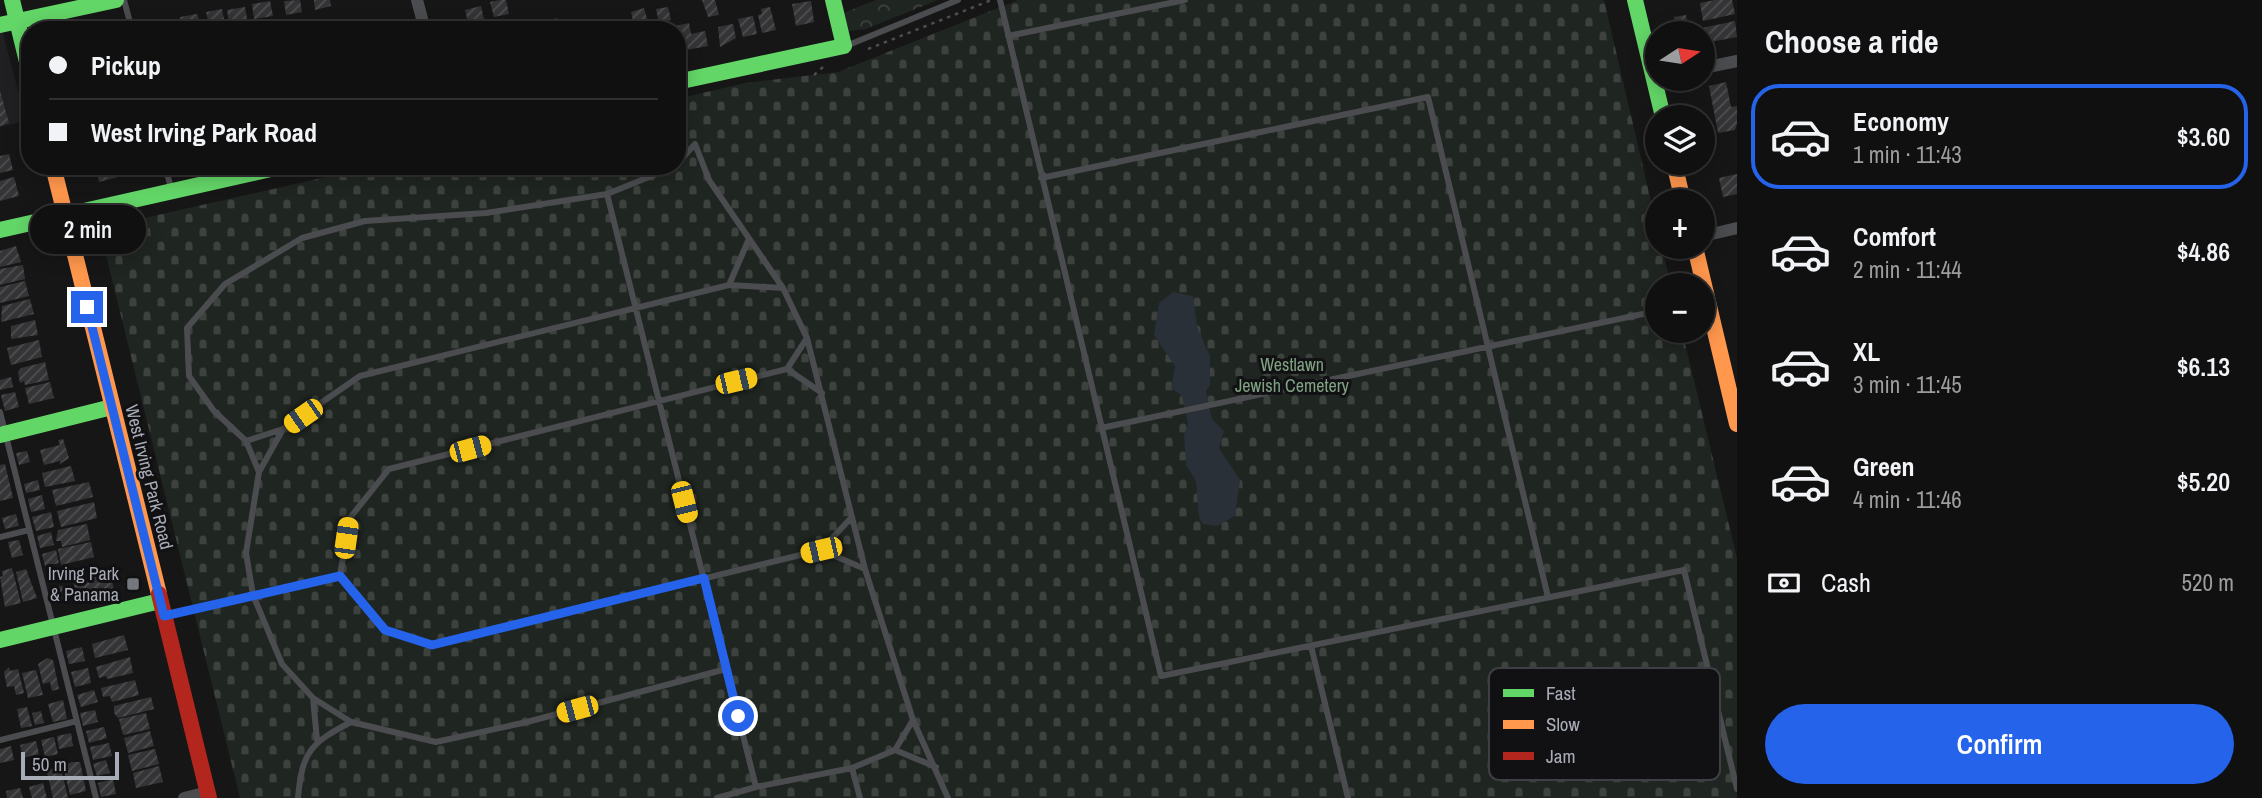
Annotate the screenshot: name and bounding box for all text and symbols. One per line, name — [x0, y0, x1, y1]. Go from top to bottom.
text: Choose a ride — [1765, 20, 1939, 63]
north arrow — [1645, 21, 1715, 91]
map controls — [1645, 21, 1715, 343]
text: Pickup — [91, 48, 161, 83]
text: Economy — [1853, 104, 1949, 139]
button: layers — [1645, 105, 1715, 175]
icon: car — [1769, 105, 1832, 168]
text: West Irving Park Road — [91, 115, 317, 150]
text: $3.60 — [2177, 119, 2230, 154]
text: 1 min · 11:43 — [1853, 139, 1962, 170]
button: + — [1645, 189, 1715, 259]
callout: 2 min — [29, 205, 145, 254]
text: 2 min — [64, 214, 112, 245]
text: Comfort — [1853, 219, 1936, 254]
icon: car — [1769, 220, 1832, 283]
text: $4.86 — [2177, 234, 2230, 269]
text: 2 min · 11:44 — [1853, 254, 1962, 285]
button: − — [1645, 273, 1715, 343]
route end — [71, 291, 103, 323]
text: XL — [1853, 334, 1880, 369]
icon: car — [1769, 335, 1832, 398]
text: $6.13 — [2177, 349, 2230, 384]
park label: Westlawn Jewish Cemetery — [1235, 352, 1350, 398]
car — [714, 366, 759, 396]
text: 3 min · 11:45 — [1853, 369, 1962, 400]
car — [280, 395, 327, 437]
street label: West Irving Park Road — [119, 402, 180, 552]
car — [447, 433, 494, 465]
text: Green — [1853, 449, 1915, 484]
icon: car — [1769, 450, 1832, 513]
text: $5.20 — [2177, 464, 2230, 499]
car — [669, 479, 700, 525]
text: 4 min · 11:46 — [1853, 484, 1962, 515]
car — [333, 516, 360, 560]
car — [799, 535, 844, 565]
place label: Irving Park & Panama — [48, 561, 120, 607]
icon: cash — [1765, 564, 1803, 602]
text: Cash — [1821, 565, 1871, 600]
text: 520 m — [2182, 567, 2234, 598]
marker: Irving Park & Panama — [125, 576, 141, 592]
legend — [1489, 668, 1720, 780]
text: Fast — [1546, 680, 1576, 706]
car — [554, 693, 601, 725]
route start — [722, 700, 754, 732]
button: Confirm — [1765, 704, 2234, 784]
text: Slow — [1546, 711, 1581, 737]
text: Jam — [1546, 743, 1575, 769]
scale bar — [21, 749, 119, 781]
text: 50 m — [32, 751, 67, 777]

